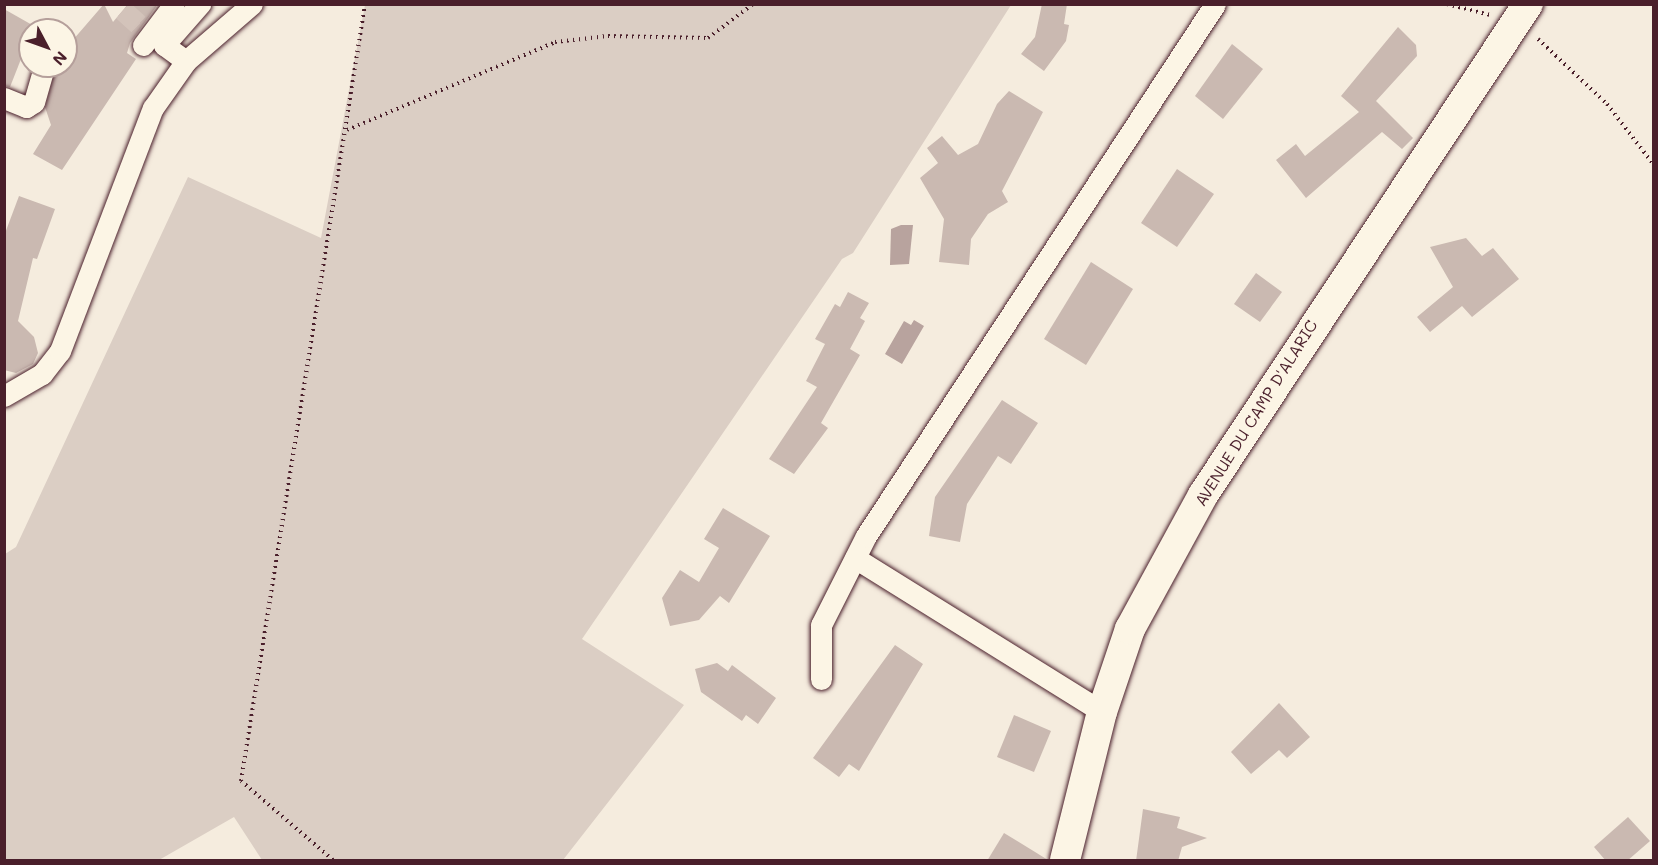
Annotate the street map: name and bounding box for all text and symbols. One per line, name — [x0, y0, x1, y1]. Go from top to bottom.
north arrow — [18, 18, 78, 78]
text: N — [49, 47, 72, 70]
street label: AVENUE DU CAMP D'ALARIC — [1191, 316, 1321, 510]

